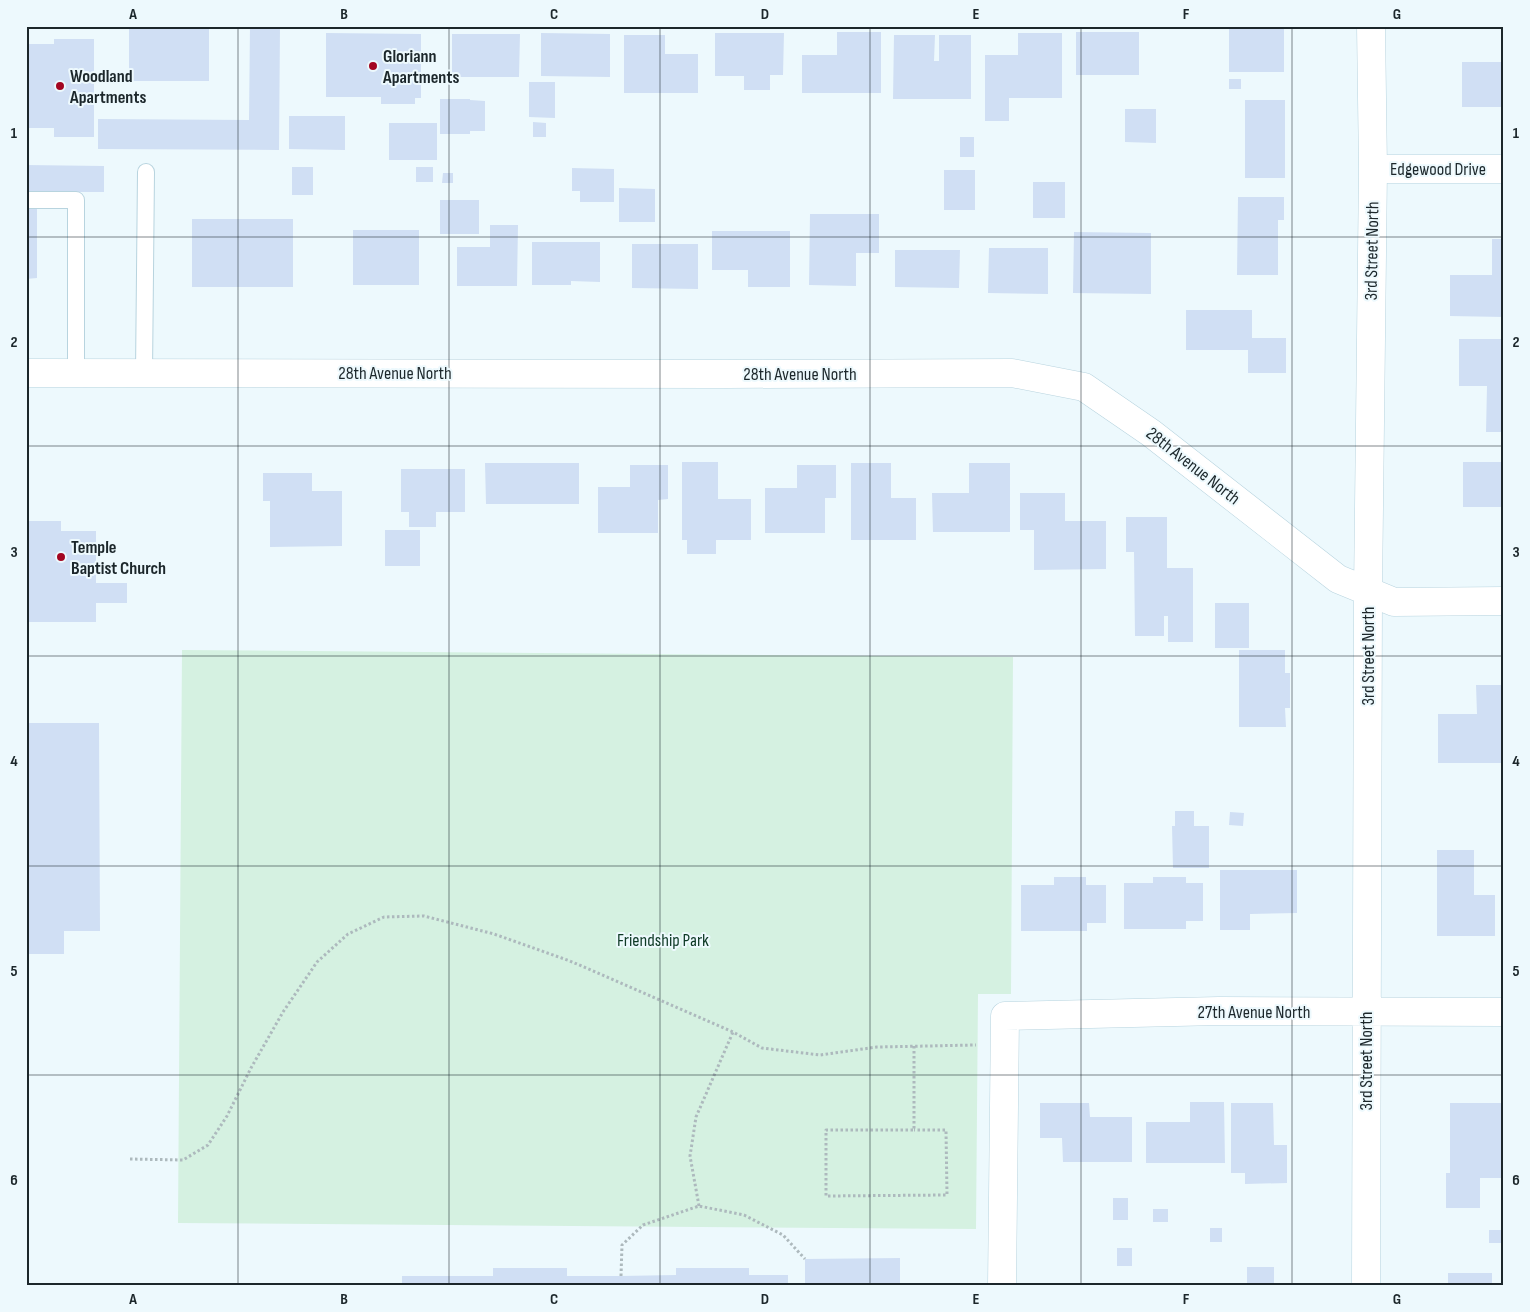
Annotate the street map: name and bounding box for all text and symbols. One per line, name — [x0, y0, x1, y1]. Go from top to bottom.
text: A — [128, 5, 137, 24]
text: B — [340, 5, 348, 24]
text: C — [550, 5, 558, 24]
text: D — [761, 5, 769, 24]
text: E — [973, 5, 980, 24]
text: F — [1183, 5, 1190, 24]
text: G — [1393, 5, 1401, 24]
place label: Gloriann Apartments — [382, 46, 459, 88]
marker: Gloriann Apartments — [367, 60, 379, 72]
place label: Woodland Apartments — [69, 66, 146, 108]
marker: Woodland Apartments — [54, 80, 66, 92]
text: 1 — [11, 124, 18, 143]
text: 1 — [1513, 124, 1520, 143]
street label: Edgewood Drive — [1390, 159, 1486, 180]
street label: 3rd Street North — [1361, 201, 1383, 301]
text: 2 — [10, 333, 18, 352]
text: 2 — [1512, 333, 1520, 352]
street label: 28th Avenue North — [338, 363, 452, 384]
street label: 28th Avenue North — [743, 364, 857, 385]
street label: 28th Avenue North — [1142, 423, 1244, 509]
place label: Temple Baptist Church — [71, 537, 166, 579]
text: 3 — [10, 543, 18, 562]
text: 3 — [1512, 543, 1520, 562]
marker: Temple Baptist Church — [55, 551, 67, 563]
street label: 3rd Street North — [1358, 607, 1379, 705]
text: 4 — [10, 752, 18, 771]
text: 4 — [1512, 752, 1520, 771]
park label: Friendship Park — [617, 930, 709, 951]
text: 5 — [10, 962, 18, 981]
text: 5 — [1512, 962, 1520, 981]
street label: 27th Avenue North — [1198, 1002, 1310, 1023]
street label: 3rd Street North — [1356, 1012, 1377, 1110]
text: 6 — [10, 1171, 18, 1190]
text: 6 — [1512, 1171, 1520, 1190]
text: A — [128, 1290, 137, 1309]
text: B — [340, 1290, 348, 1309]
text: C — [550, 1290, 558, 1309]
text: D — [761, 1290, 769, 1309]
text: E — [973, 1290, 980, 1309]
text: F — [1183, 1290, 1190, 1309]
text: G — [1393, 1290, 1401, 1309]

